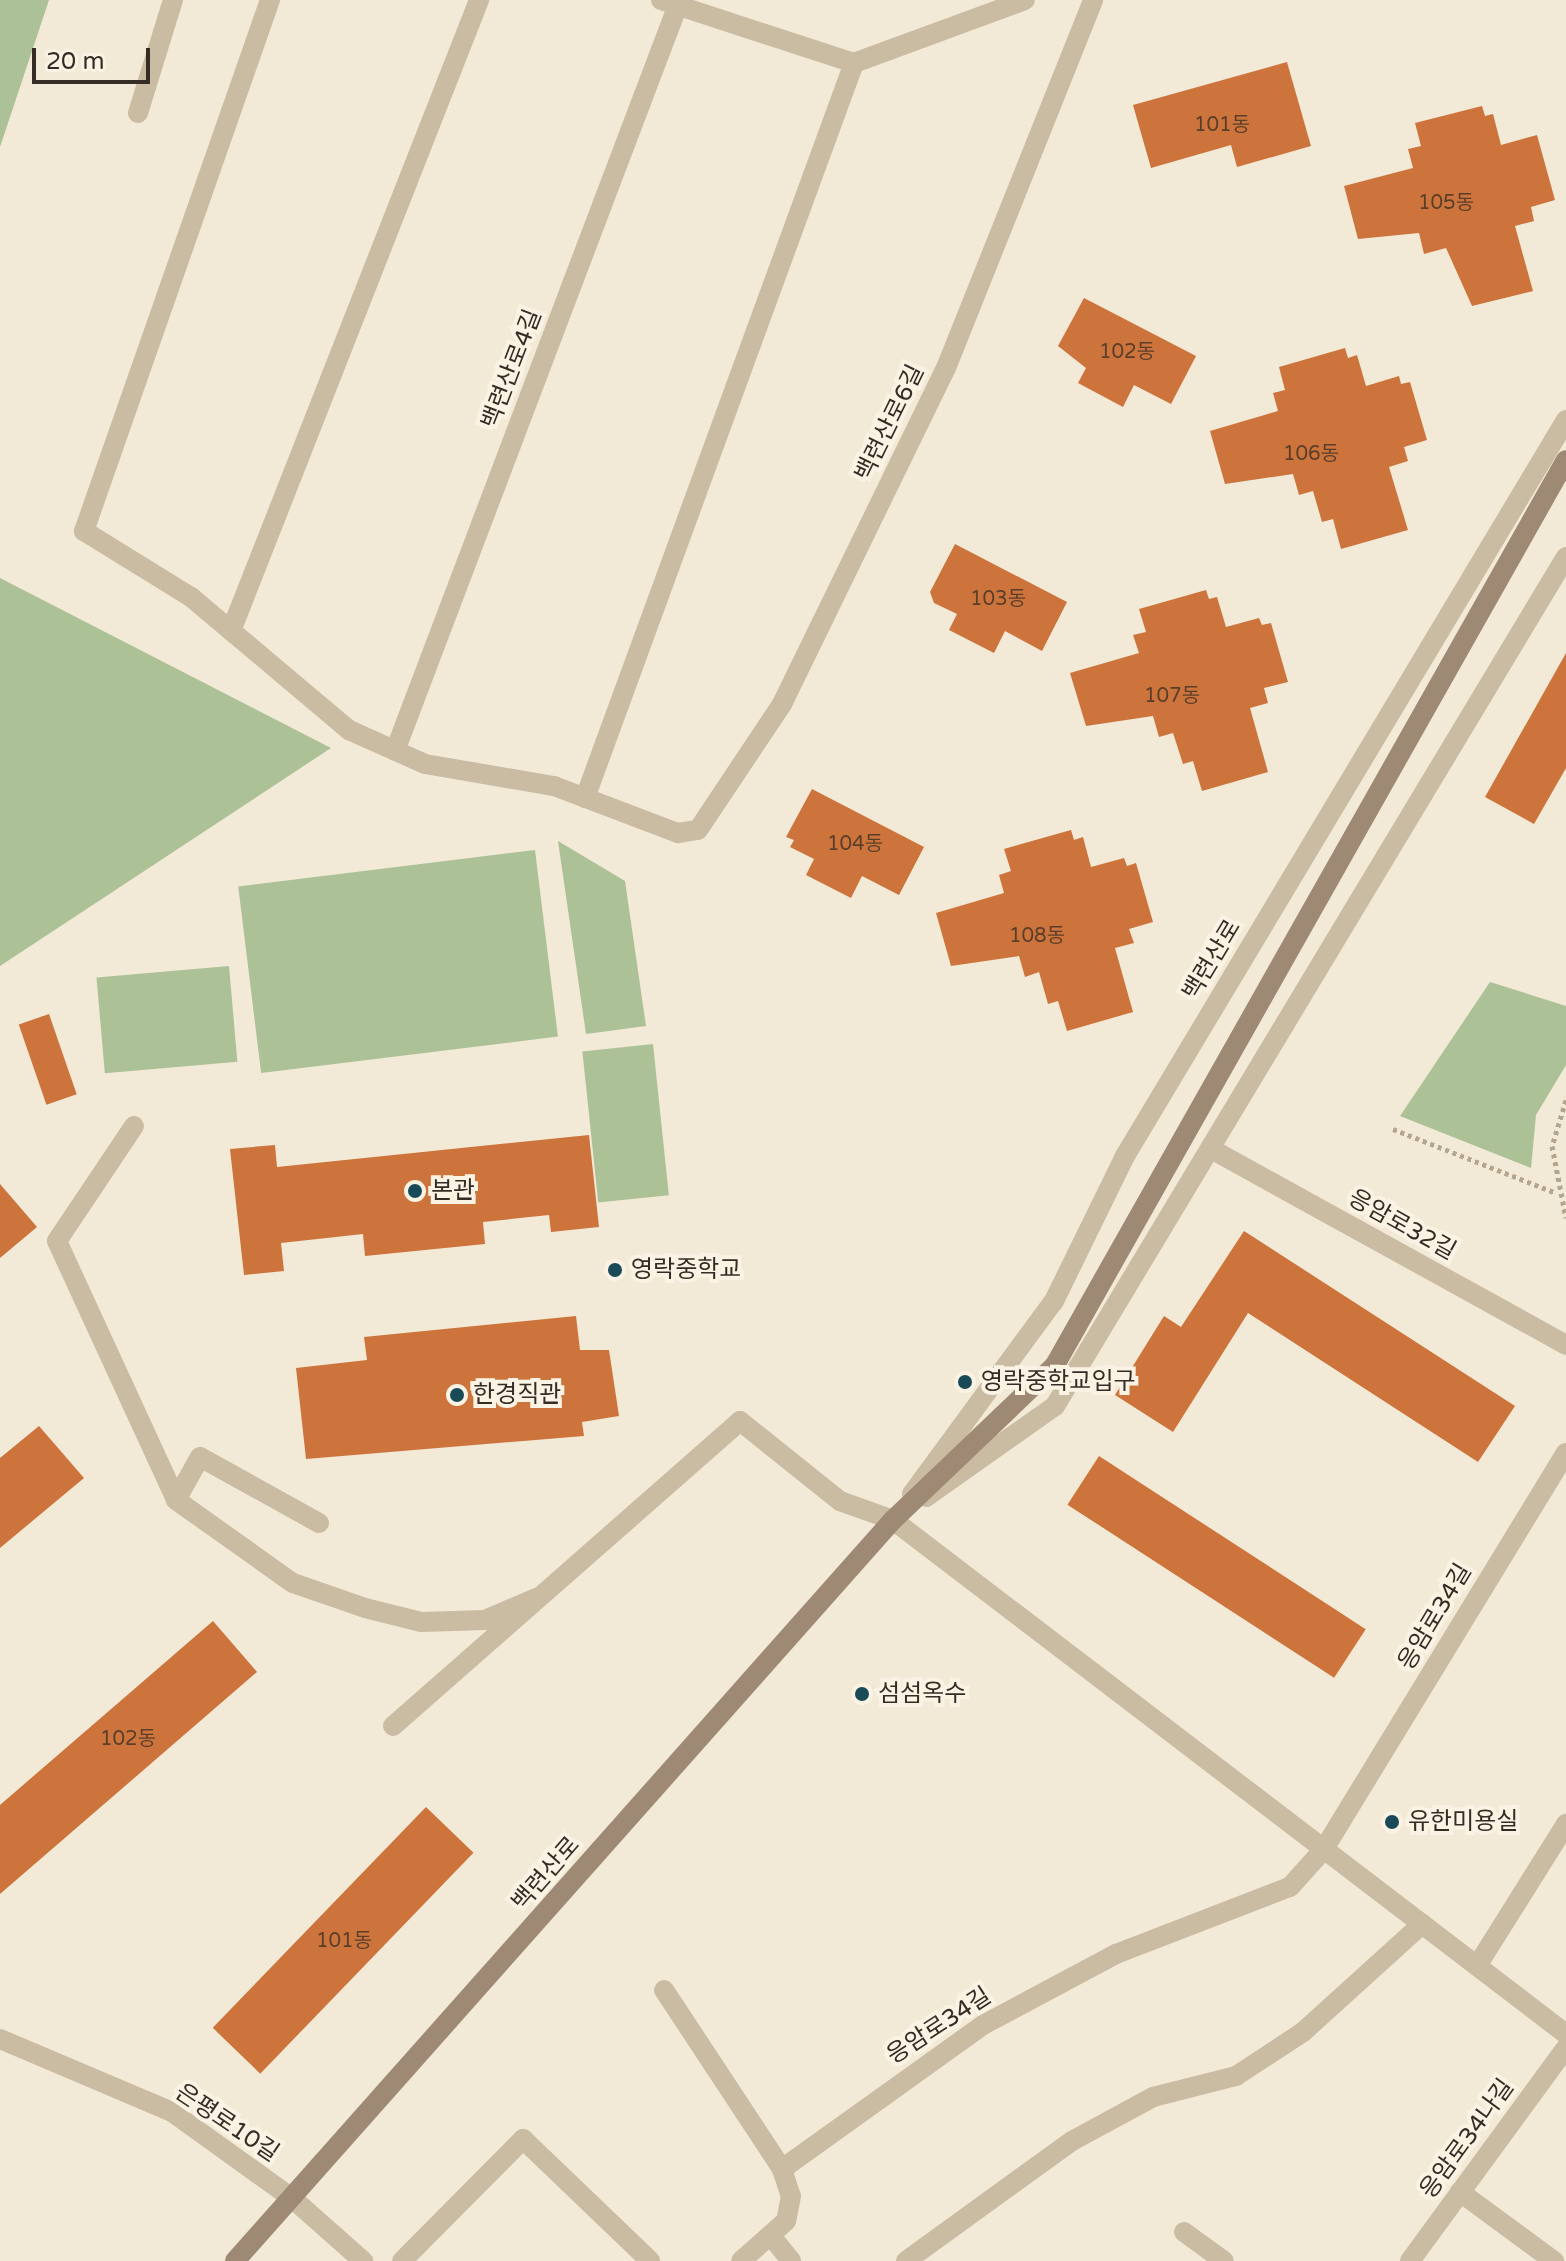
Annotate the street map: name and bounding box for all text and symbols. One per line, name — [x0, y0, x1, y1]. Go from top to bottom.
scale bar — [36, 32, 154, 82]
text: 20 m — [46, 47, 104, 76]
house number: 101동 — [1194, 113, 1250, 137]
house number: 105동 — [1418, 191, 1474, 215]
street label: 백련산로4길 — [476, 305, 548, 433]
house number: 102동 — [1099, 340, 1155, 364]
street label: 백련산로6길 — [850, 360, 930, 486]
house number: 106동 — [1283, 442, 1339, 466]
house number: 103동 — [970, 587, 1026, 611]
house number: 107동 — [1144, 684, 1200, 708]
house number: 104동 — [827, 832, 883, 856]
street label: 백련산로 — [1177, 915, 1247, 1005]
house number: 108동 — [1009, 924, 1065, 948]
place label: 본관 — [431, 1177, 475, 1205]
marker: 본관 — [406, 1182, 424, 1200]
street label: 응암로32길 — [1343, 1184, 1461, 1266]
place label: 영락중학교 — [631, 1256, 741, 1284]
marker: 영락중학교 — [606, 1261, 624, 1279]
place label: 영락중학교입구 — [981, 1368, 1136, 1396]
marker: 영락중학교입구 — [956, 1373, 974, 1391]
place label: 한경직관 — [473, 1381, 561, 1409]
marker: 한경직관 — [448, 1386, 466, 1404]
street label: 응암로34길 — [1392, 1559, 1478, 1675]
place label: 섬섬옥수 — [878, 1680, 966, 1708]
marker: 섬섬옥수 — [853, 1685, 871, 1703]
house number: 102동 — [100, 1727, 156, 1751]
place label: 유한미용실 — [1408, 1808, 1518, 1836]
marker: 유한미용실 — [1383, 1813, 1401, 1831]
street label: 백련산로 — [506, 1831, 586, 1917]
house number: 101동 — [316, 1929, 372, 1953]
street label: 응암로34길 — [881, 1982, 997, 2070]
street label: 응암로34나길 — [1414, 2074, 1520, 2204]
street label: 은평로10길 — [170, 2078, 284, 2168]

